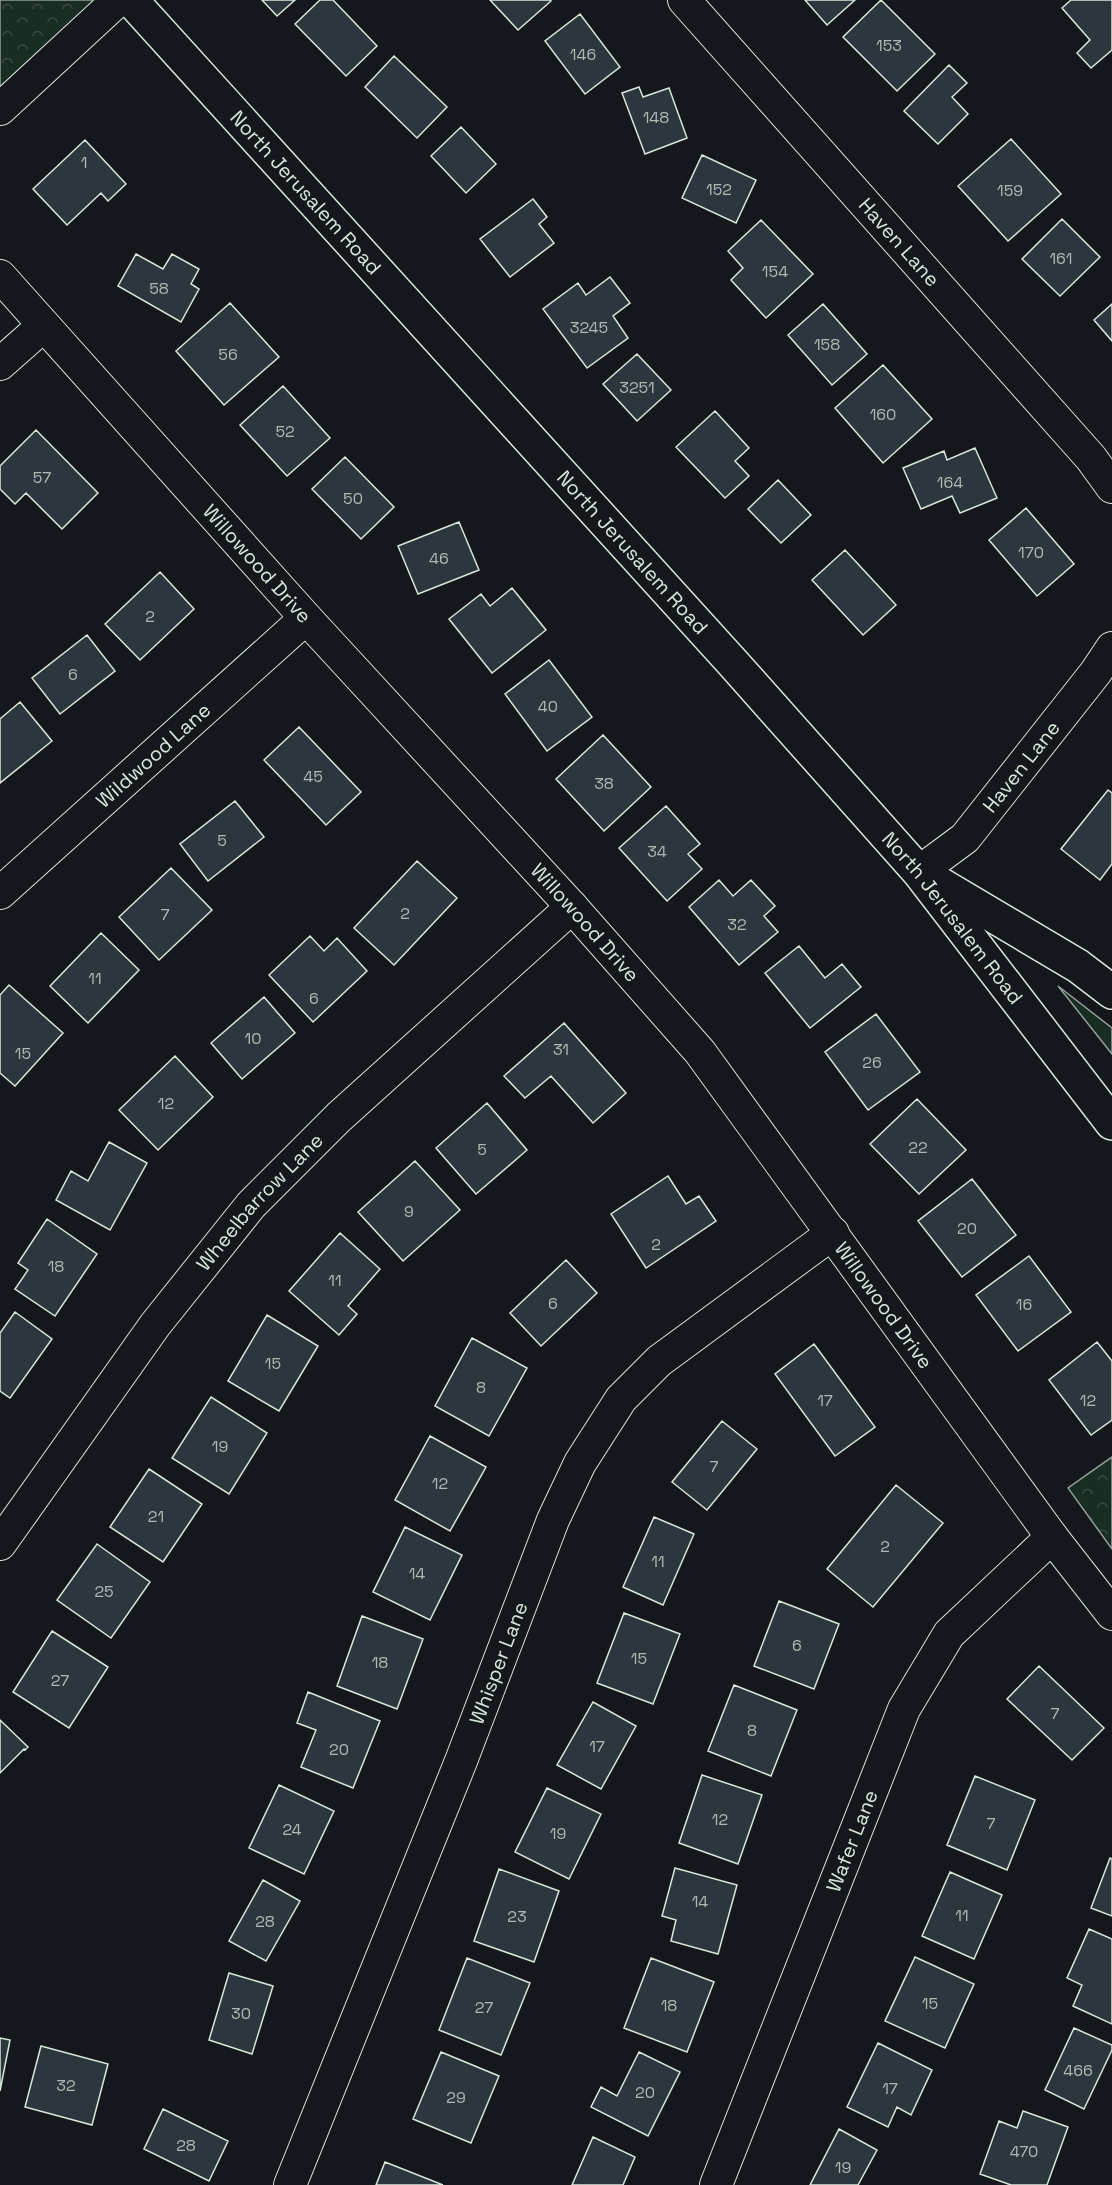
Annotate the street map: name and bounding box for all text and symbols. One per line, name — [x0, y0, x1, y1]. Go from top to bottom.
house number: 153 — [876, 35, 902, 56]
house number: 146 — [570, 44, 596, 65]
street label: North Jerusalem Road — [225, 105, 387, 280]
house number: 148 — [643, 107, 669, 128]
house number: 1 — [81, 152, 87, 173]
house number: 152 — [706, 179, 732, 200]
house number: 159 — [997, 180, 1023, 201]
street label: Haven Lane — [853, 192, 946, 292]
house number: 161 — [1049, 248, 1073, 269]
house number: 154 — [762, 261, 788, 282]
house number: 58 — [149, 278, 169, 299]
house number: 3245 — [570, 317, 608, 338]
house number: 158 — [814, 334, 840, 355]
house number: 56 — [218, 344, 238, 365]
house number: 3251 — [619, 377, 655, 398]
house number: 160 — [870, 404, 896, 425]
house number: 52 — [275, 421, 295, 442]
street label: North Jerusalem Road — [551, 465, 714, 640]
house number: 57 — [33, 467, 51, 488]
house number: 164 — [937, 472, 963, 493]
house number: 50 — [343, 488, 363, 509]
street label: Willowood Drive — [197, 499, 317, 629]
house number: 170 — [1018, 542, 1044, 563]
house number: 46 — [429, 548, 449, 569]
house number: 2 — [145, 606, 155, 627]
house number: 6 — [68, 664, 78, 685]
house number: 40 — [538, 696, 558, 717]
street label: Wildwood Lane — [90, 697, 216, 814]
street label: Haven Lane — [977, 715, 1066, 818]
house number: 45 — [303, 766, 323, 787]
house number: 38 — [594, 773, 614, 794]
street label: North Jerusalem Road — [876, 826, 1029, 1009]
house number: 5 — [217, 830, 227, 851]
house number: 34 — [647, 841, 667, 862]
street label: Willowood Drive — [525, 858, 645, 987]
house number: 2 — [400, 903, 410, 924]
house number: 7 — [160, 904, 170, 925]
house number: 32 — [727, 914, 747, 935]
house number: 11 — [88, 968, 102, 989]
house number: 6 — [309, 988, 319, 1009]
house number: 10 — [245, 1028, 261, 1049]
house number: 31 — [553, 1039, 569, 1060]
house number: 15 — [15, 1043, 31, 1064]
house number: 26 — [862, 1052, 882, 1073]
house number: 12 — [158, 1093, 174, 1114]
street label: Wheelbarrow Lane — [190, 1127, 329, 1276]
house number: 22 — [908, 1137, 928, 1158]
house number: 5 — [477, 1139, 487, 1160]
house number: 9 — [404, 1201, 414, 1222]
house number: 20 — [957, 1218, 977, 1239]
house number: 2 — [651, 1234, 661, 1255]
street label: Willowood Drive — [829, 1237, 939, 1374]
house number: 18 — [48, 1256, 64, 1277]
house number: 11 — [328, 1270, 342, 1291]
house number: 6 — [548, 1293, 558, 1314]
house number: 16 — [1016, 1294, 1032, 1315]
house number: 15 — [265, 1353, 281, 1374]
house number: 8 — [476, 1377, 486, 1398]
house number: 17 — [817, 1390, 833, 1411]
house number: 12 — [1080, 1390, 1096, 1411]
house number: 19 — [212, 1436, 228, 1457]
house number: 7 — [709, 1456, 719, 1477]
house number: 12 — [432, 1473, 448, 1494]
house number: 21 — [148, 1506, 164, 1527]
house number: 2 — [880, 1536, 890, 1557]
house number: 11 — [651, 1551, 665, 1572]
house number: 14 — [409, 1563, 425, 1584]
house number: 25 — [94, 1581, 114, 1602]
street label: Whisper Lane — [463, 1598, 534, 1728]
house number: 6 — [792, 1635, 802, 1656]
house number: 15 — [631, 1648, 647, 1669]
house number: 18 — [372, 1652, 388, 1673]
house number: 27 — [51, 1670, 69, 1691]
house number: 7 — [1050, 1703, 1060, 1724]
house number: 8 — [747, 1720, 757, 1741]
house number: 17 — [589, 1736, 605, 1757]
house number: 20 — [329, 1739, 349, 1760]
street label: Wafer Lane — [820, 1786, 884, 1896]
house number: 12 — [712, 1809, 728, 1830]
house number: 7 — [986, 1813, 996, 1834]
house number: 24 — [282, 1819, 302, 1840]
house number: 19 — [550, 1823, 566, 1844]
house number: 14 — [692, 1891, 708, 1912]
house number: 11 — [955, 1905, 969, 1926]
house number: 23 — [507, 1906, 527, 1927]
house number: 28 — [255, 1911, 275, 1932]
house number: 15 — [922, 1993, 938, 2014]
house number: 18 — [661, 1995, 677, 2016]
house number: 27 — [475, 1997, 493, 2018]
house number: 30 — [231, 2003, 251, 2024]
house number: 466 — [1063, 2060, 1093, 2081]
house number: 32 — [56, 2075, 76, 2096]
house number: 17 — [882, 2078, 898, 2099]
house number: 20 — [635, 2082, 655, 2103]
house number: 29 — [446, 2087, 466, 2108]
house number: 28 — [176, 2135, 196, 2156]
house number: 470 — [1010, 2141, 1038, 2162]
house number: 19 — [835, 2157, 851, 2178]

